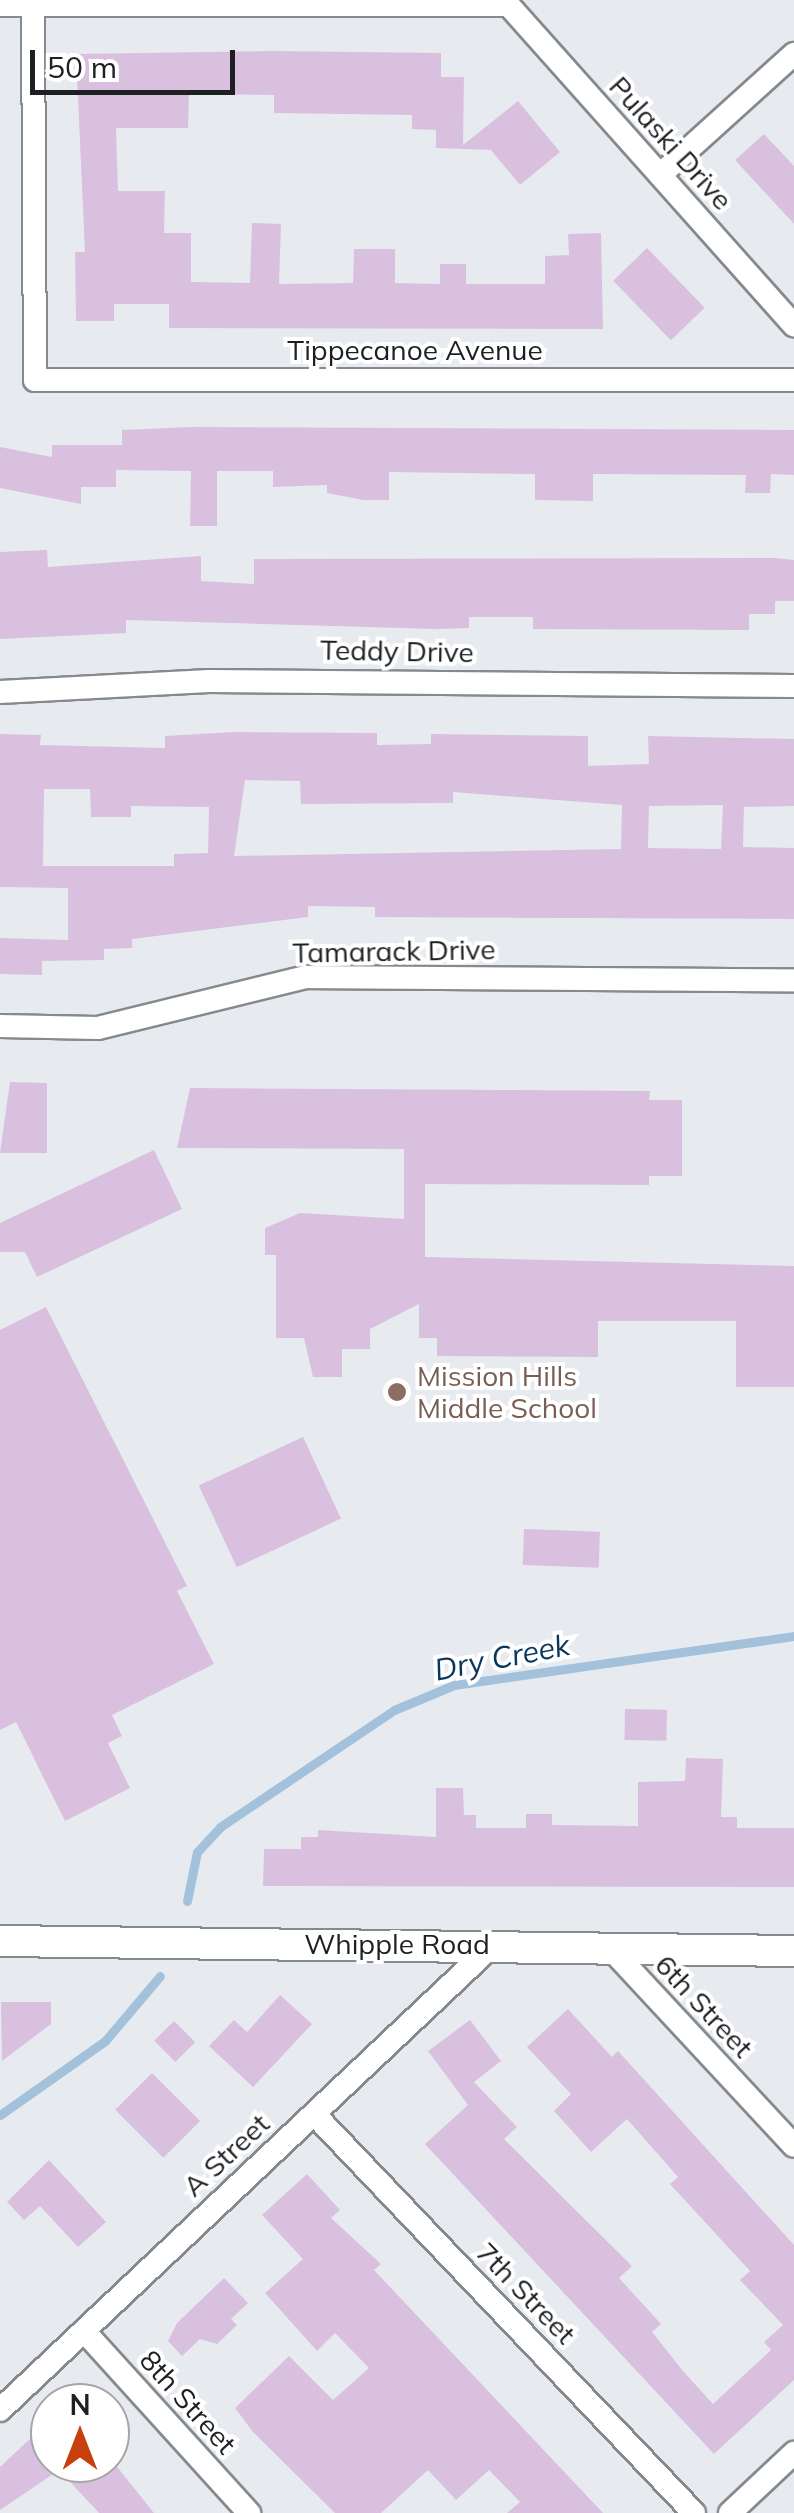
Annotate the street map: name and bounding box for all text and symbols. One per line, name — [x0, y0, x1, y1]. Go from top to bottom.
scale bar — [35, 30, 240, 92]
text: 50 m — [47, 48, 117, 86]
street label: Pulaski Drive — [602, 69, 740, 217]
street label: Tippecanoe Avenue — [287, 333, 543, 367]
street label: Teddy Drive — [320, 633, 474, 669]
street label: Tamarack Drive — [292, 932, 496, 970]
place label: Mission Hills Middle School — [417, 1359, 597, 1425]
marker: Mission Hills Middle School — [386, 1381, 408, 1403]
water label: Dry Creek — [431, 1626, 573, 1688]
street label: Whipple Road — [304, 1927, 490, 1961]
street label: 6th Street — [648, 1948, 760, 2064]
street label: A Street — [176, 2107, 276, 2203]
street label: 7th Street — [470, 2235, 582, 2351]
street label: 8th Street — [133, 2343, 243, 2461]
north arrow — [30, 2383, 130, 2483]
text: N — [69, 2387, 91, 2422]

